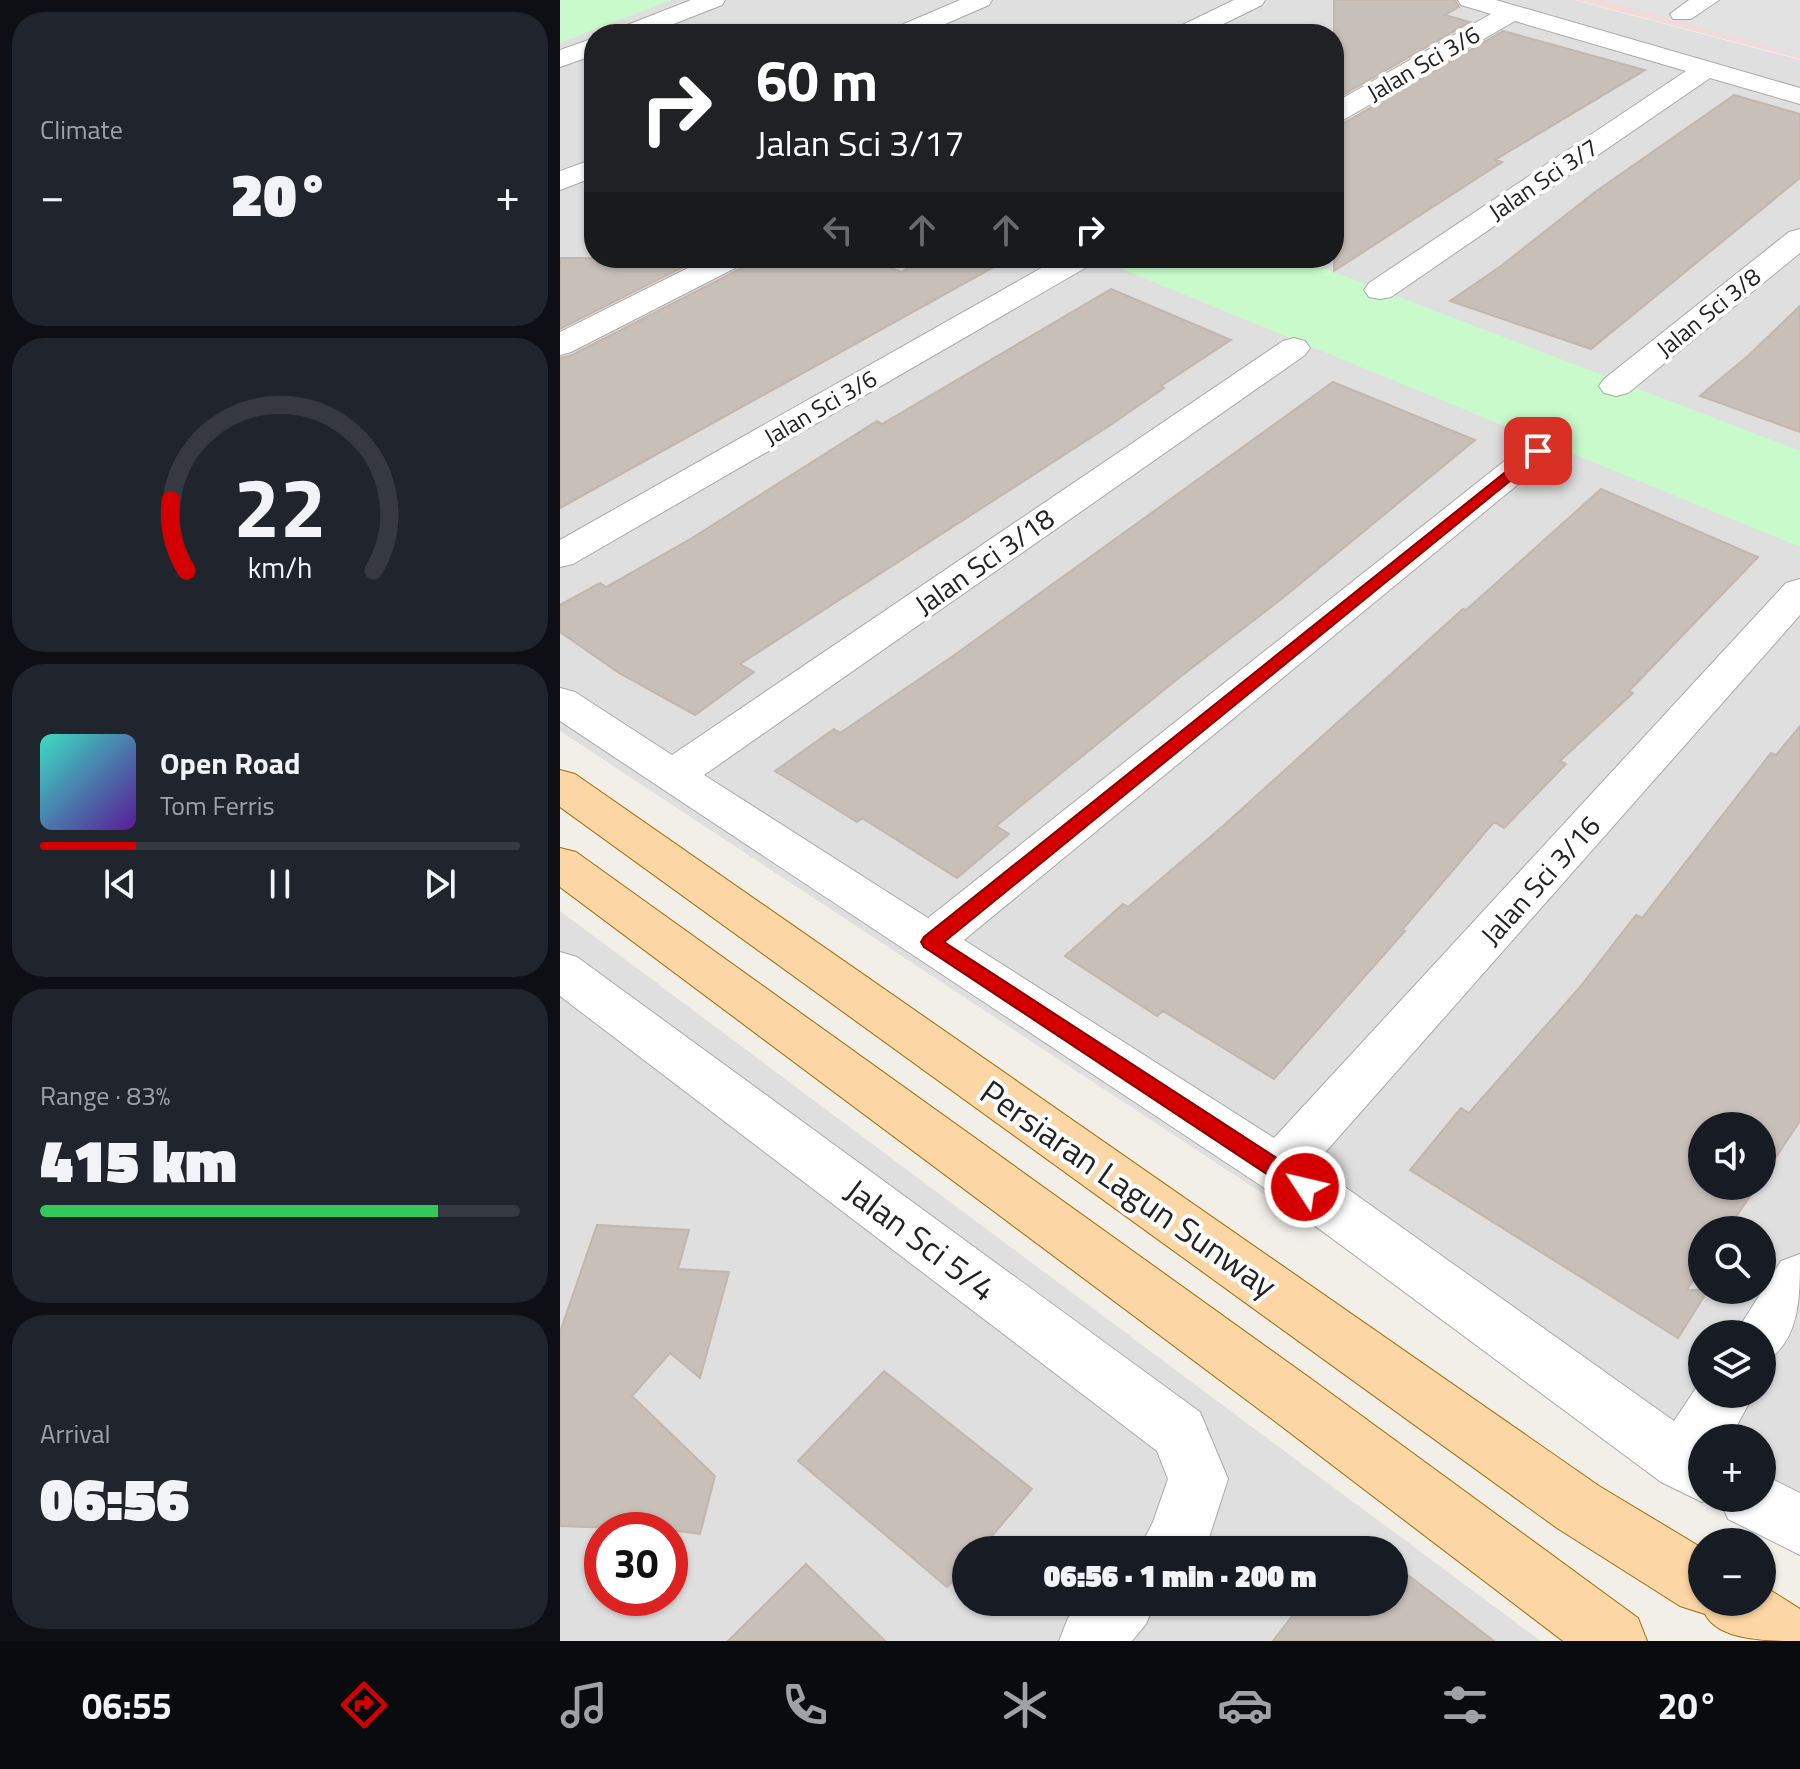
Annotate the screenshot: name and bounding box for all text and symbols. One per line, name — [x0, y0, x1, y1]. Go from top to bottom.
street label: Jalan Sci 3/6 — [1360, 16, 1486, 110]
text: 60 m — [756, 38, 878, 123]
icon: right — [624, 56, 728, 160]
text: Climate — [40, 110, 123, 149]
text: Jalan Sci 3/17 — [756, 115, 964, 170]
street label: Jalan Sci 3/7 — [1481, 129, 1605, 229]
text: 20° — [231, 148, 330, 239]
text: − — [40, 161, 65, 228]
text: + — [495, 161, 520, 228]
icon: left — [816, 208, 860, 252]
icon: ahead — [900, 208, 944, 252]
icon: ahead — [984, 208, 1028, 252]
icon: right — [1068, 208, 1112, 252]
street label: Jalan Sci 3/8 — [1648, 259, 1768, 365]
street label: Jalan Sci 3/6 — [757, 360, 883, 454]
pin — [1504, 417, 1572, 485]
icon: arrive — [1516, 429, 1560, 473]
text: 22 — [233, 442, 327, 568]
street label: Jalan Sci 3/18 — [905, 497, 1063, 625]
text: km/h — [248, 546, 312, 589]
text: Open Road — [160, 740, 301, 786]
text: Tom Ferris — [160, 786, 275, 825]
street label: Jalan Sci 3/16 — [1470, 805, 1610, 955]
icon: previous — [98, 862, 142, 906]
icon: pause — [258, 862, 302, 906]
icon: next — [418, 862, 462, 906]
street label: Persiaran Lagun Sunway — [970, 1066, 1288, 1310]
text: Range · 83% — [40, 1076, 170, 1115]
map controls — [1688, 1112, 1776, 1616]
button: sound — [1688, 1112, 1776, 1200]
text: 415 km — [40, 1114, 237, 1205]
position arrow — [1263, 1145, 1347, 1229]
street label: Jalan Sci 5/4 — [834, 1165, 1008, 1313]
button: search — [1688, 1216, 1776, 1304]
button: layers — [1688, 1320, 1776, 1408]
text: Arrival — [40, 1414, 111, 1453]
button: + — [1688, 1424, 1776, 1512]
text: 06:56 — [40, 1452, 189, 1543]
speed limit sign: 30 — [584, 1512, 688, 1616]
button: − — [1688, 1528, 1776, 1616]
text: 06:56 · 1 min · 200 m — [1044, 1553, 1316, 1599]
icon: directions — [336, 1677, 392, 1733]
icon: music — [556, 1677, 612, 1733]
icon: phone — [777, 1677, 833, 1733]
icon: climate — [997, 1677, 1053, 1733]
icon: car — [1217, 1677, 1273, 1733]
icon: filters — [1437, 1677, 1493, 1733]
text: 06:55 — [82, 1678, 172, 1733]
text: 20° — [1657, 1678, 1718, 1733]

